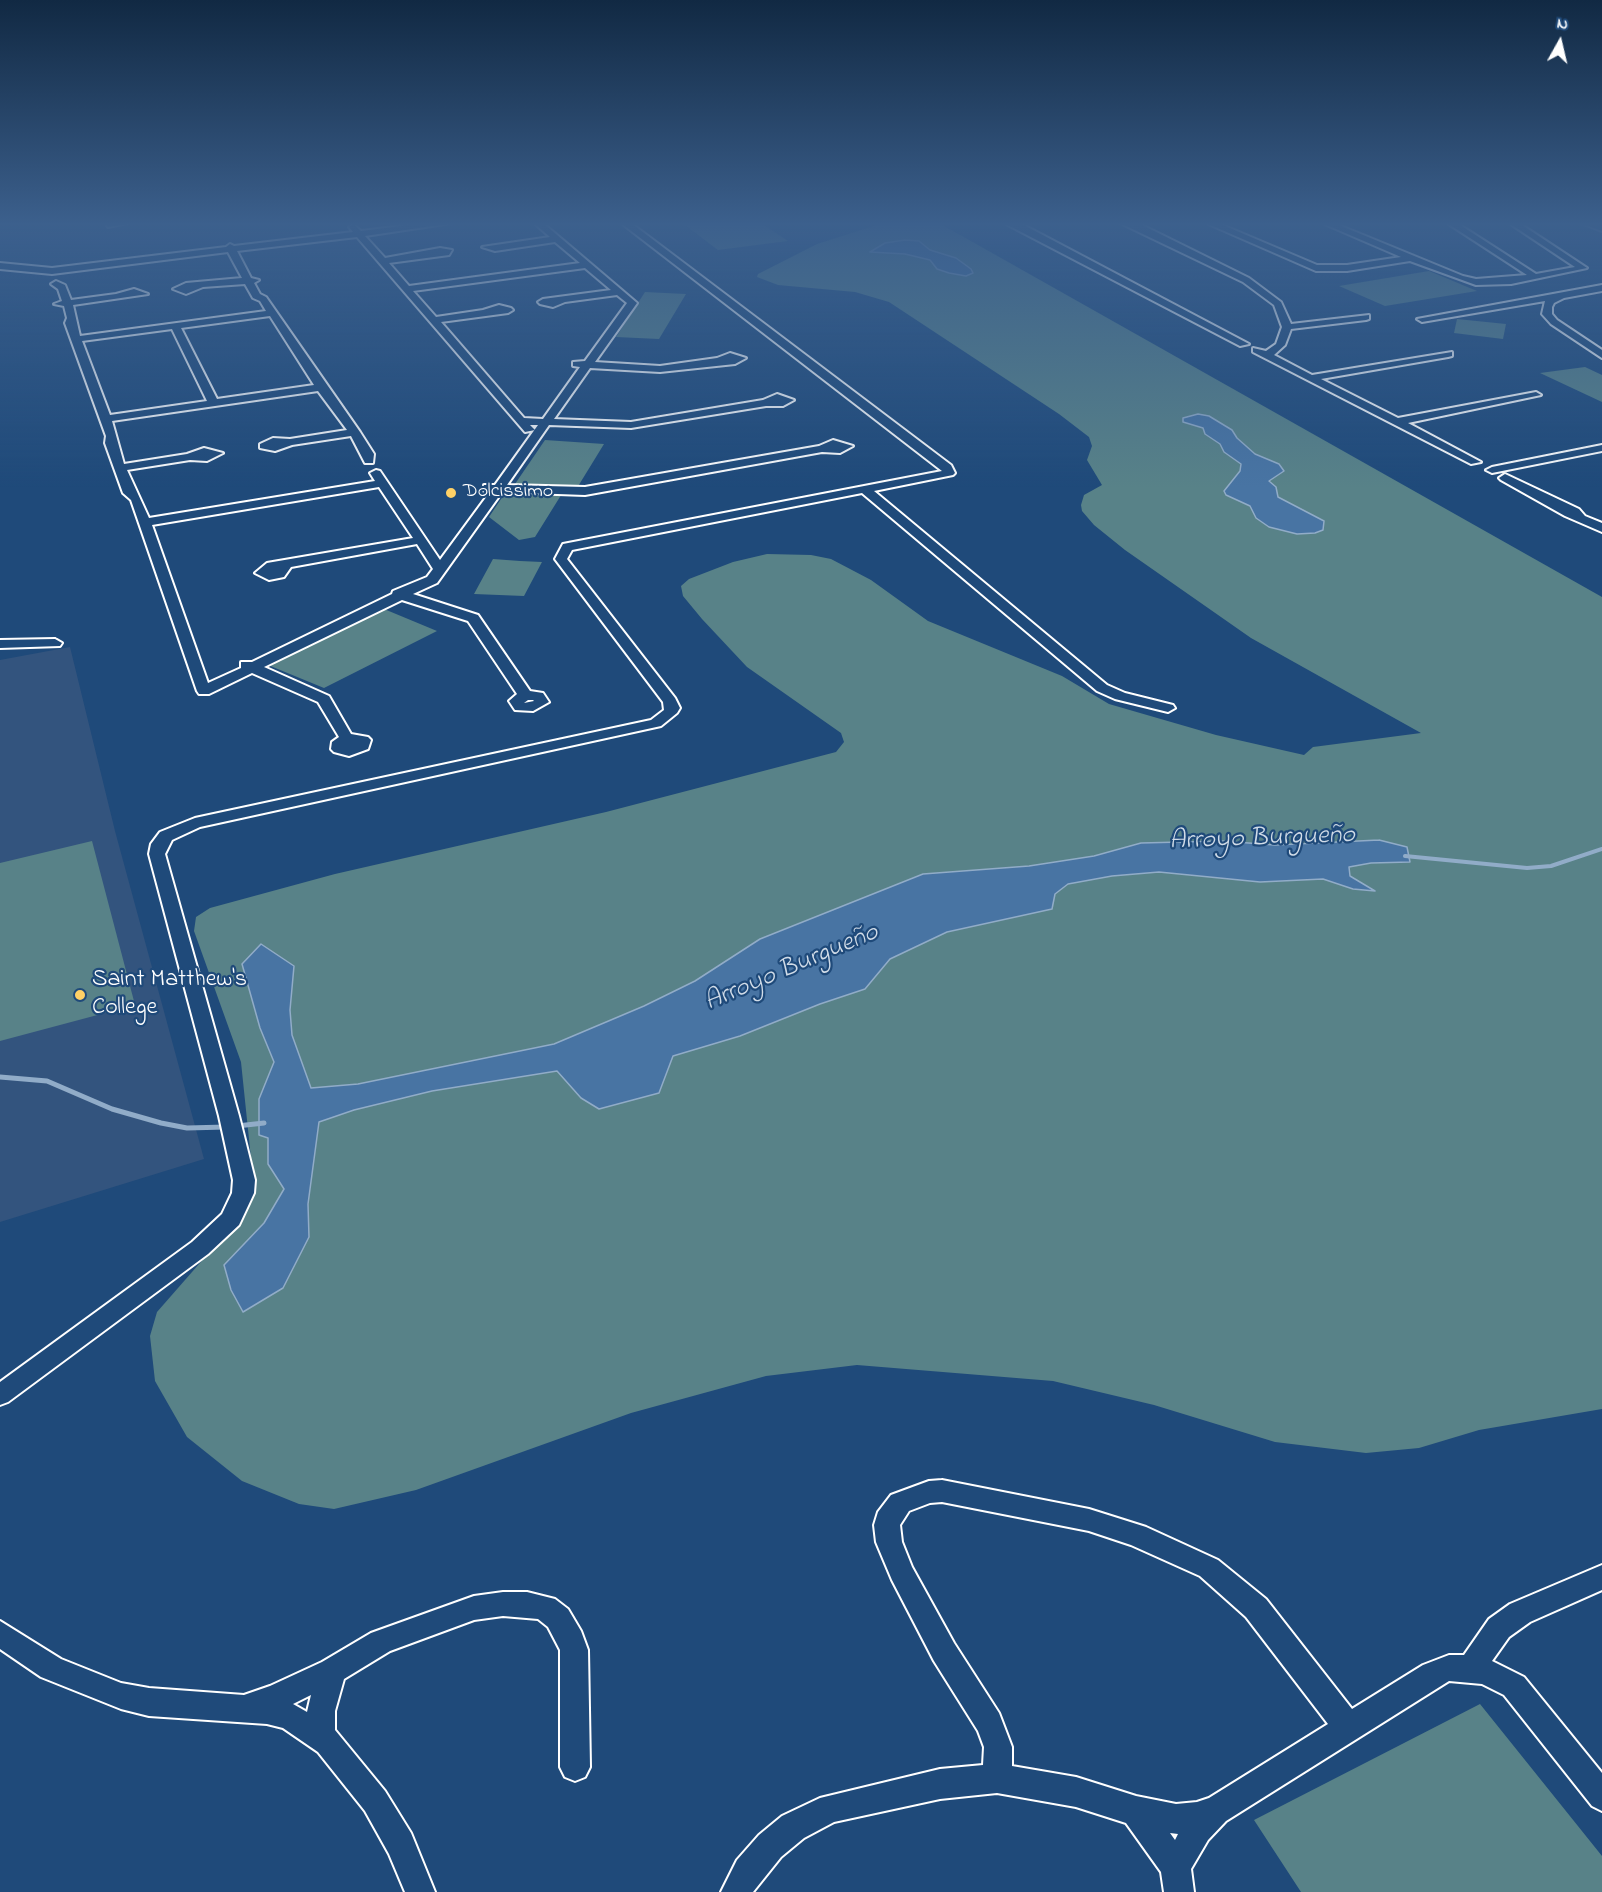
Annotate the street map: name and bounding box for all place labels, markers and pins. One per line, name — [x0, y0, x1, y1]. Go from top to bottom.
place label: Dolcissimo — [463, 481, 553, 505]
marker: Dolcissimo — [444, 486, 458, 500]
place label: Saint Matthew's College — [92, 967, 247, 1023]
marker: Saint Matthew's College — [73, 988, 87, 1002]

